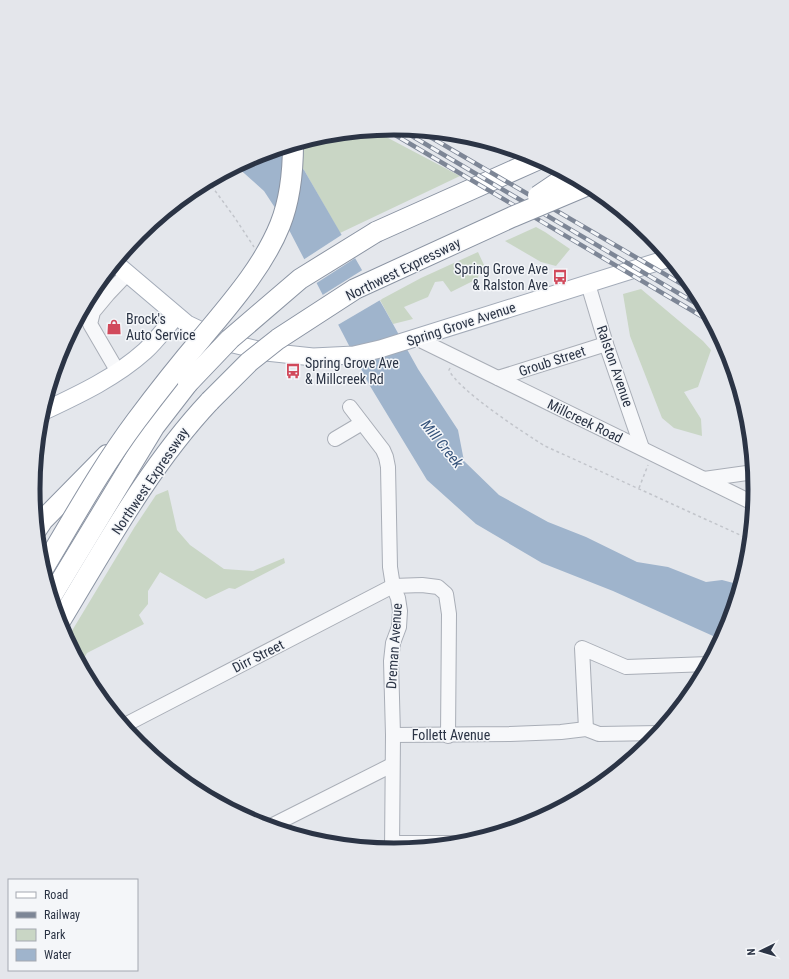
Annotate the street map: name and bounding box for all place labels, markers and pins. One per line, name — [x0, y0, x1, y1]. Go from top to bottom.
place label: Spring Grove Ave & Ralston Ave — [454, 261, 548, 293]
bus stop icon: Spring Grove Ave & Ralston Ave — [551, 268, 569, 286]
place label: Brock's Auto Service — [126, 311, 196, 343]
shop icon: Brock's Auto Service — [105, 318, 123, 336]
place label: Spring Grove Ave & Millcreek Rd — [305, 355, 399, 387]
bus stop icon: Spring Grove Ave & Millcreek Rd — [284, 362, 302, 380]

